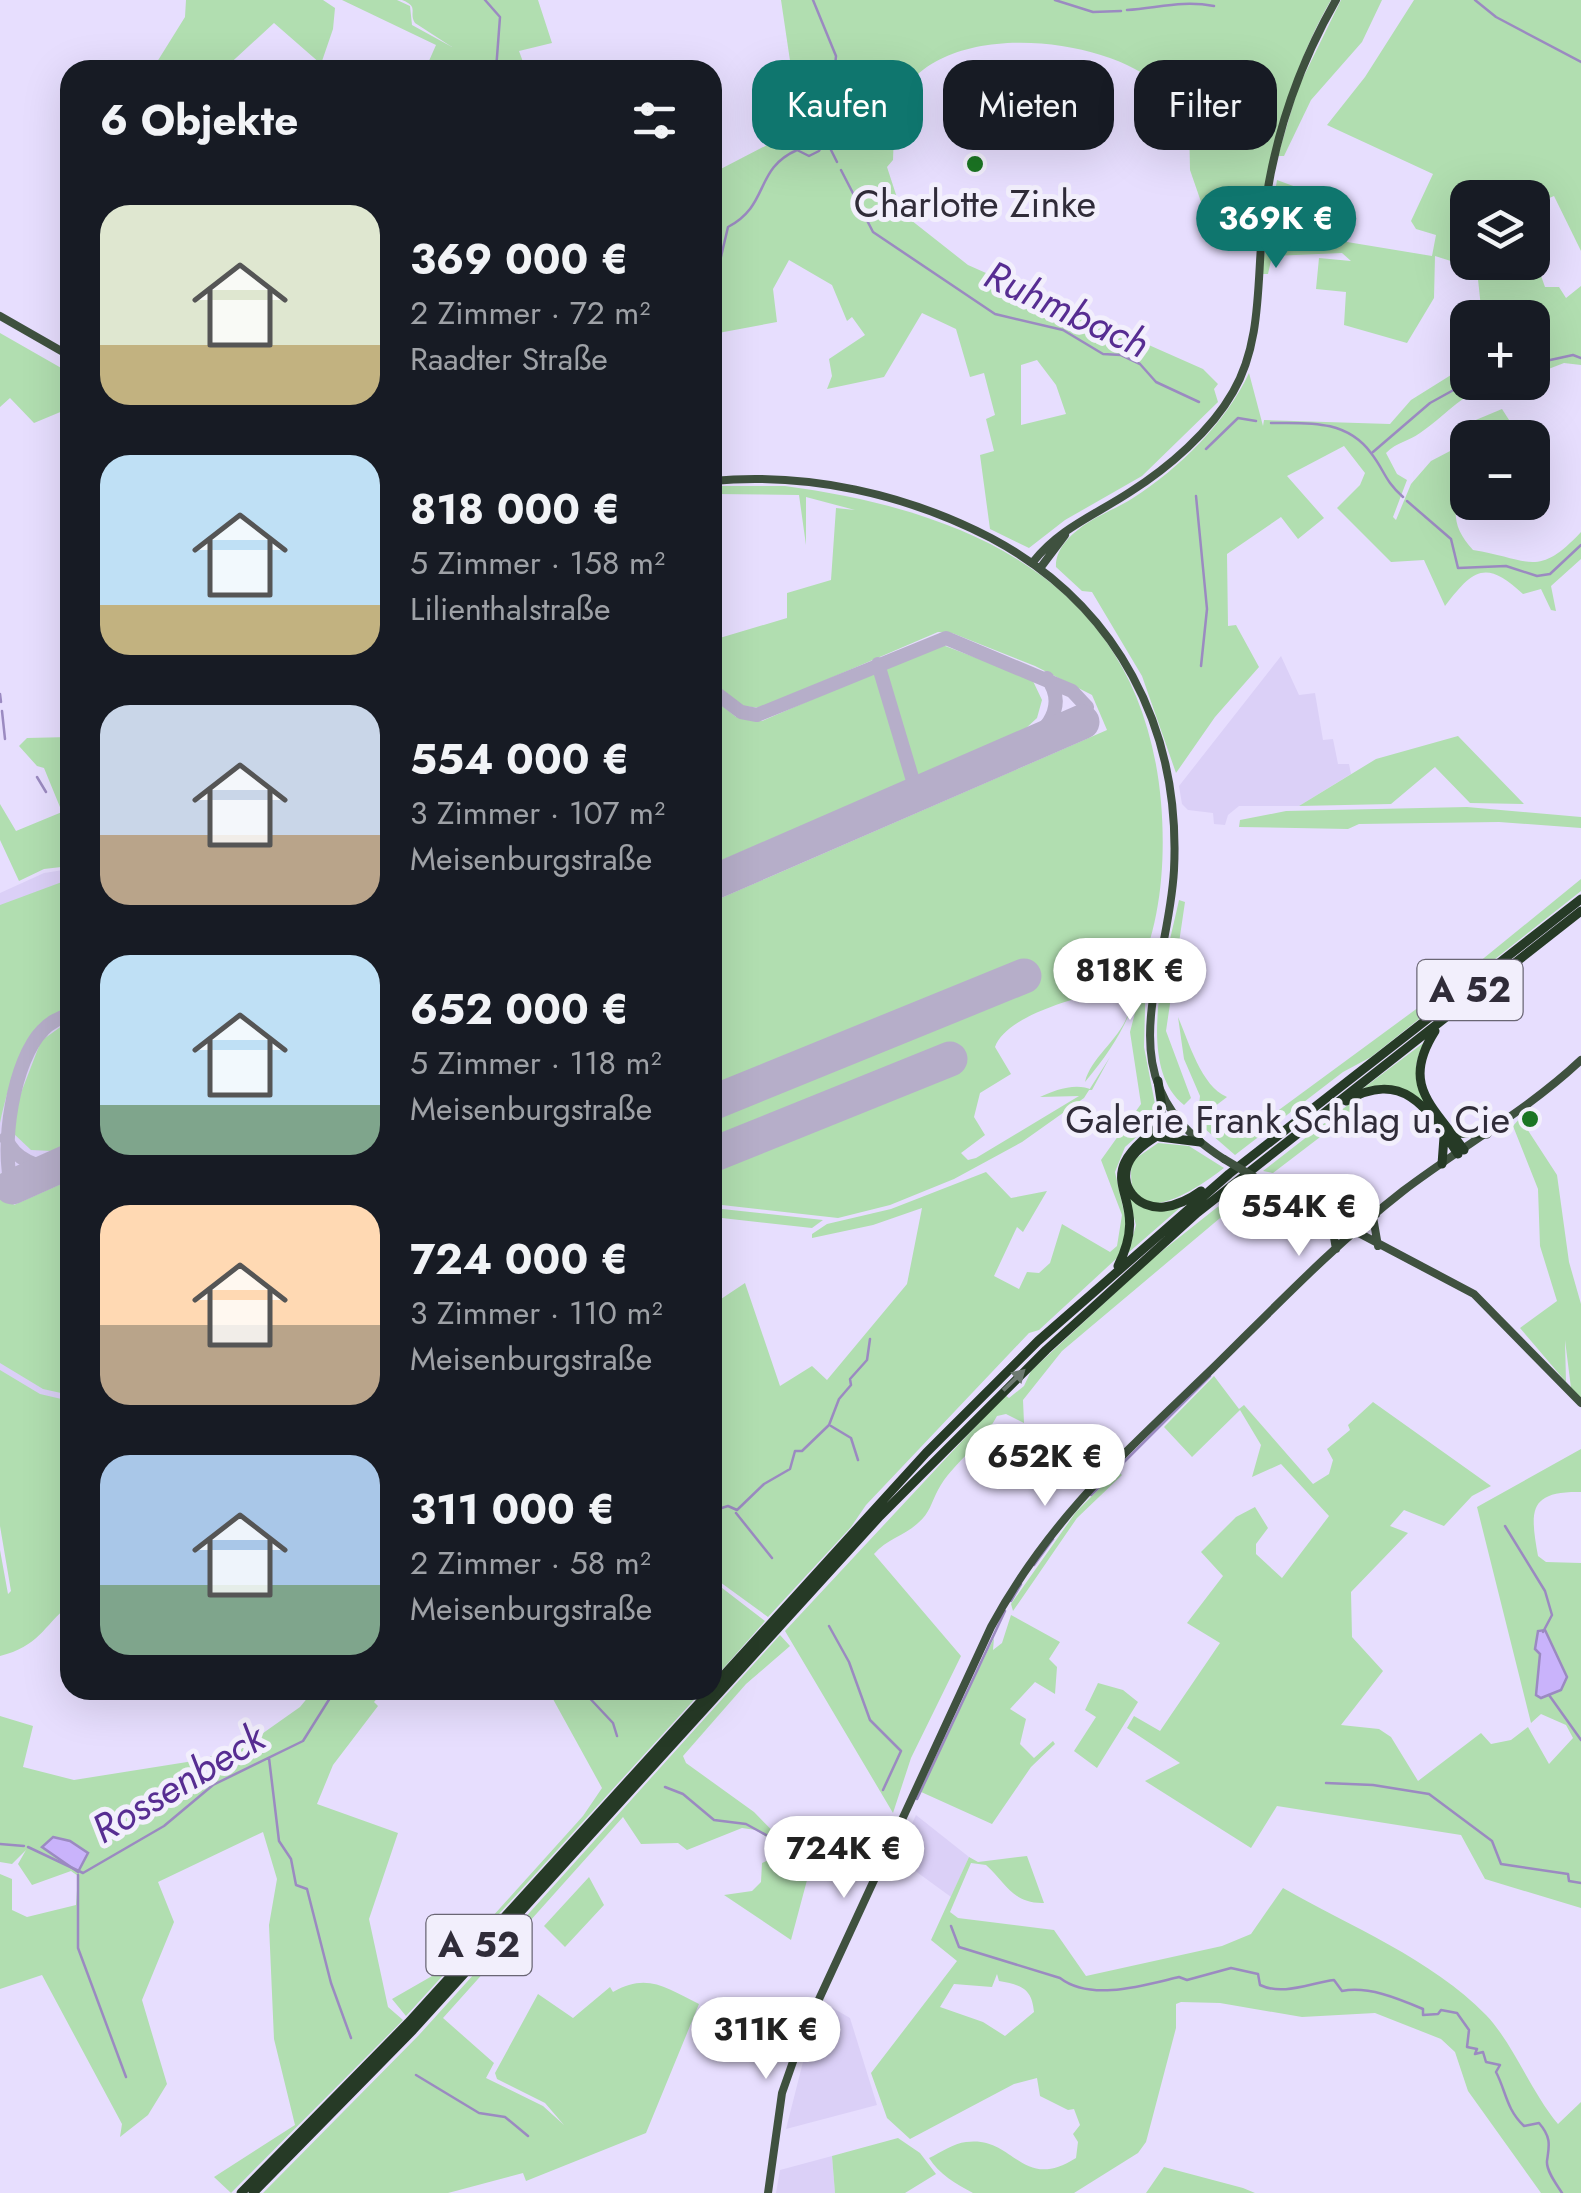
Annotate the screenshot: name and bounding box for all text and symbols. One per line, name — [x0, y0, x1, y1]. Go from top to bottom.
chip: Kaufen — [752, 60, 923, 150]
chip: Mieten — [943, 60, 1114, 150]
chip: Filter — [1134, 60, 1277, 150]
text: 6 Objekte — [100, 90, 298, 151]
icon: filters — [627, 93, 682, 148]
marker: Charlotte Zinke — [964, 153, 986, 175]
place label: Charlotte Zinke — [854, 176, 1096, 231]
map controls — [1450, 180, 1550, 520]
button: layers — [1450, 180, 1550, 280]
pin: 369K € — [1195, 186, 1357, 271]
text: 369K € — [1218, 195, 1334, 241]
text: 369 000 € — [410, 229, 628, 290]
icon: home — [180, 245, 300, 365]
water label: Ruhmbach — [975, 246, 1159, 372]
text: 2 Zimmer · 72 m² — [410, 290, 650, 336]
button: + — [1450, 300, 1550, 400]
text: Raadter Straße — [410, 336, 608, 382]
button: − — [1450, 420, 1550, 520]
text: 818 000 € — [410, 479, 620, 540]
icon: home — [180, 495, 300, 615]
text: 5 Zimmer · 158 m² — [410, 540, 665, 586]
text: Lilienthalstraße — [410, 586, 610, 632]
text: 554 000 € — [410, 729, 630, 790]
icon: home — [180, 745, 300, 865]
text: 3 Zimmer · 107 m² — [410, 790, 665, 836]
text: Meisenburgstraße — [410, 836, 652, 882]
pin: 818K € — [1049, 938, 1211, 1023]
text: 818K € — [1075, 947, 1185, 993]
road number: A 52 — [1418, 960, 1522, 1020]
text: 652 000 € — [410, 979, 629, 1040]
icon: home — [180, 995, 300, 1115]
text: 5 Zimmer · 118 m² — [410, 1040, 662, 1086]
text: Meisenburgstraße — [410, 1086, 652, 1132]
place label: Galerie Frank Schlag u. Cie — [1065, 1092, 1510, 1147]
marker: Galerie Frank Schlag u. Cie — [1519, 1108, 1541, 1130]
pin: 554K € — [1218, 1174, 1380, 1259]
text: 554K € — [1241, 1183, 1357, 1229]
text: 724 000 € — [410, 1229, 628, 1290]
icon: home — [180, 1245, 300, 1365]
text: 3 Zimmer · 110 m² — [410, 1290, 663, 1336]
text: Meisenburgstraße — [410, 1336, 652, 1382]
one-way arrow — [1002, 1369, 1026, 1392]
pin: 652K € — [964, 1424, 1126, 1509]
text: 652K € — [987, 1433, 1103, 1479]
text: 311 000 € — [410, 1479, 615, 1540]
icon: home — [180, 1495, 300, 1615]
text: 2 Zimmer · 58 m² — [410, 1540, 651, 1586]
text: Meisenburgstraße — [410, 1586, 652, 1632]
water label: Rossenbeck — [81, 1708, 277, 1857]
pin: 724K € — [763, 1816, 925, 1901]
text: 724K € — [786, 1825, 902, 1871]
road number: A 52 — [426, 1915, 532, 1975]
pin: 311K € — [685, 1997, 847, 2082]
text: 311K € — [713, 2006, 819, 2052]

